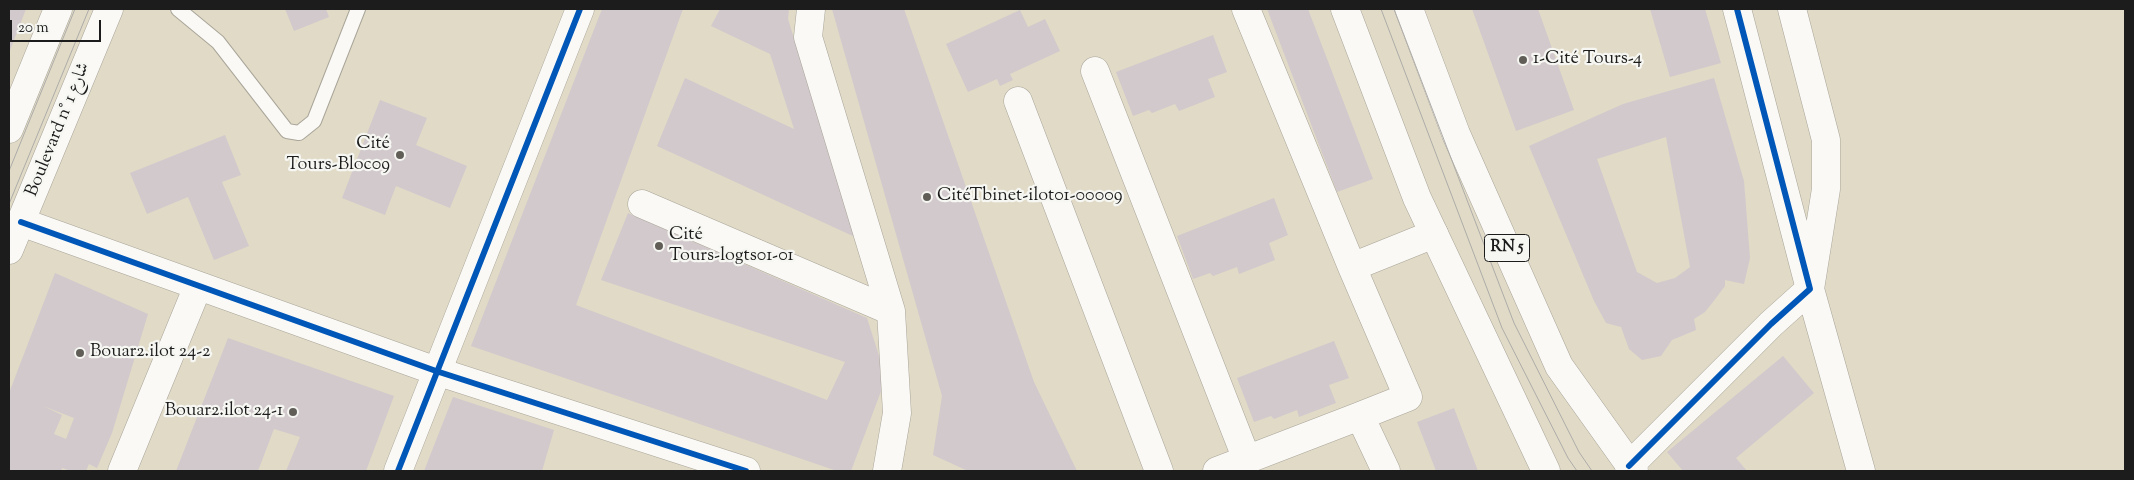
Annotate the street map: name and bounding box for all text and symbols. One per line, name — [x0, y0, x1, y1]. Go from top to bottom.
scale bar — [12, 10, 104, 42]
text: 20 m — [18, 18, 49, 39]
place label: 1-Cité Tours-4 — [1533, 49, 1642, 71]
marker: 1-Cité Tours-4 — [1517, 54, 1529, 66]
street label: Boulevard n° شارع 1 — [22, 60, 96, 200]
place label: Cité Tours-Bloc09 — [286, 134, 390, 176]
marker: Cité Tours-Bloc09 — [394, 149, 406, 161]
place label: CitéTbinet-ilot01-00009 — [937, 186, 1122, 208]
marker: CitéTbinet-ilot01-00009 — [921, 191, 933, 203]
place label: Cité Tours-logts01-01 — [669, 225, 794, 268]
road number: RN 5 — [1484, 234, 1530, 262]
marker: Cité Tours-logts01-01 — [653, 240, 665, 252]
place label: Bouar2.ilot 24-2 — [90, 342, 211, 364]
marker: Bouar2.ilot 24-2 — [74, 347, 86, 359]
place label: Bouar2.ilot 24-1 — [165, 401, 283, 423]
marker: Bouar2.ilot 24-1 — [287, 406, 299, 418]

